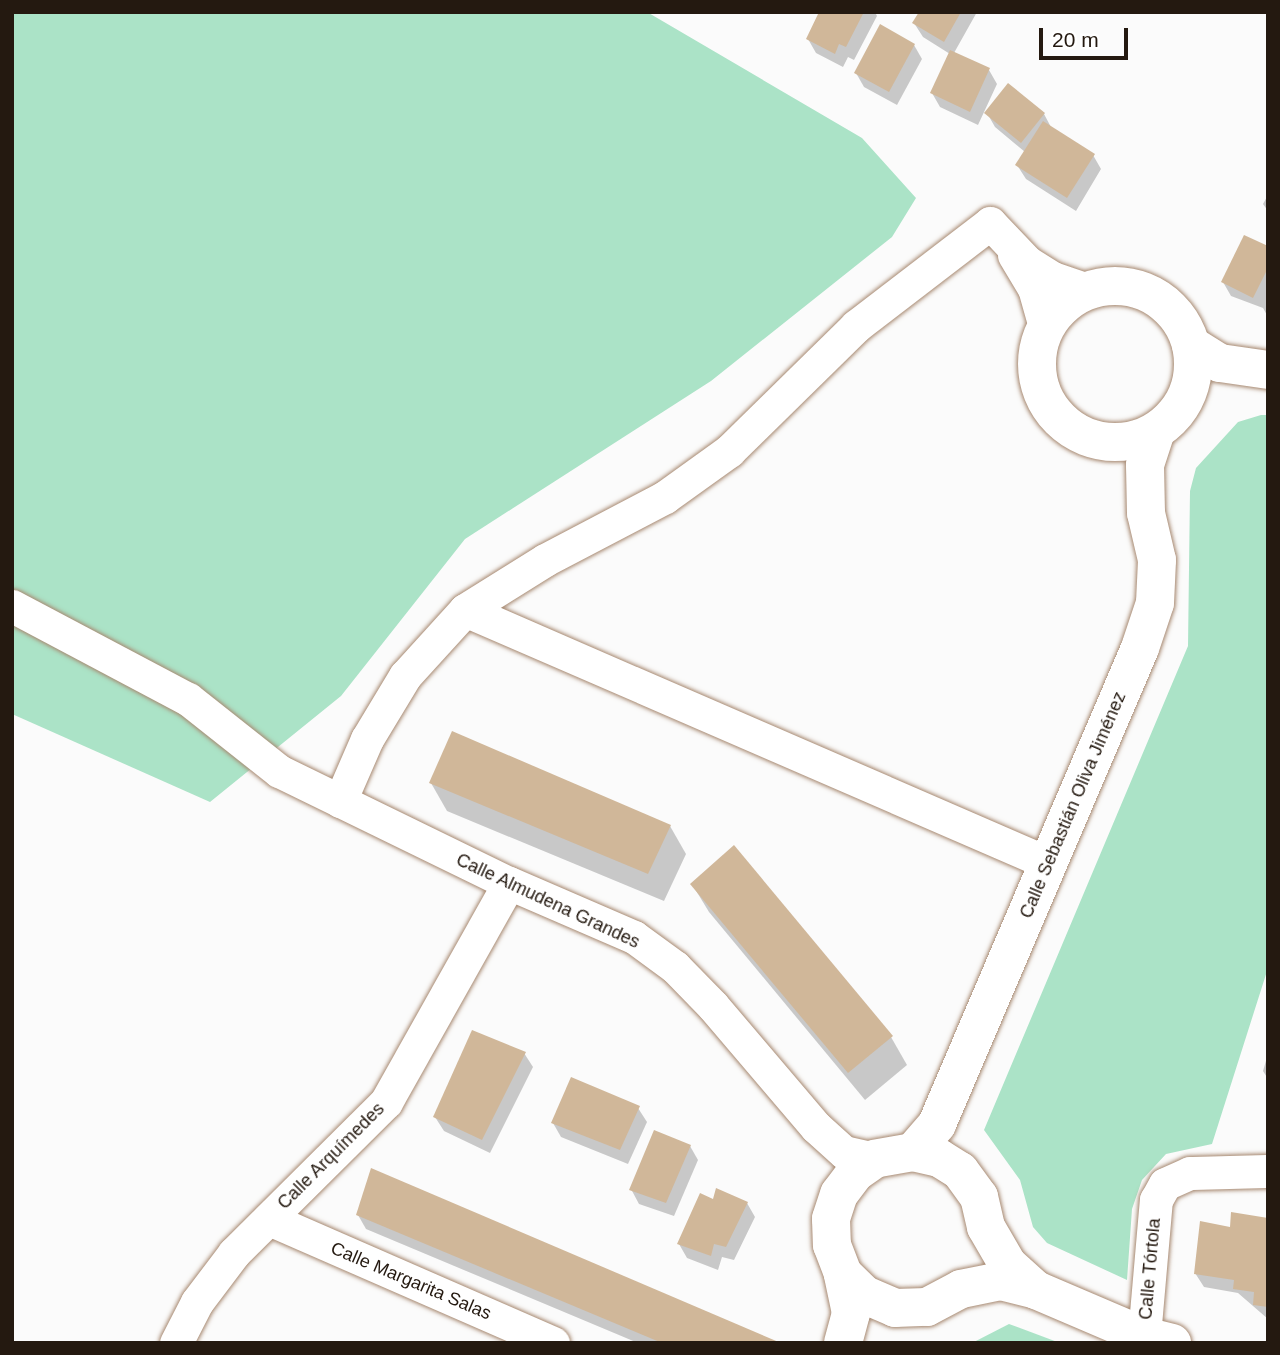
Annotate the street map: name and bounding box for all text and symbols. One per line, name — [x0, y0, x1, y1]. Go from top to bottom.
scale bar — [1042, 14, 1131, 58]
text: 20 m — [1052, 28, 1099, 51]
street label: Calle Sebastián Oliva Jiménez — [1015, 688, 1131, 922]
street label: Calle Almudena Grandes — [452, 849, 644, 953]
street label: Calle Arquímedes — [273, 1098, 389, 1214]
street label: Calle Tórtola — [1135, 1217, 1165, 1321]
street label: Calle Margarita Salas — [328, 1237, 494, 1325]

